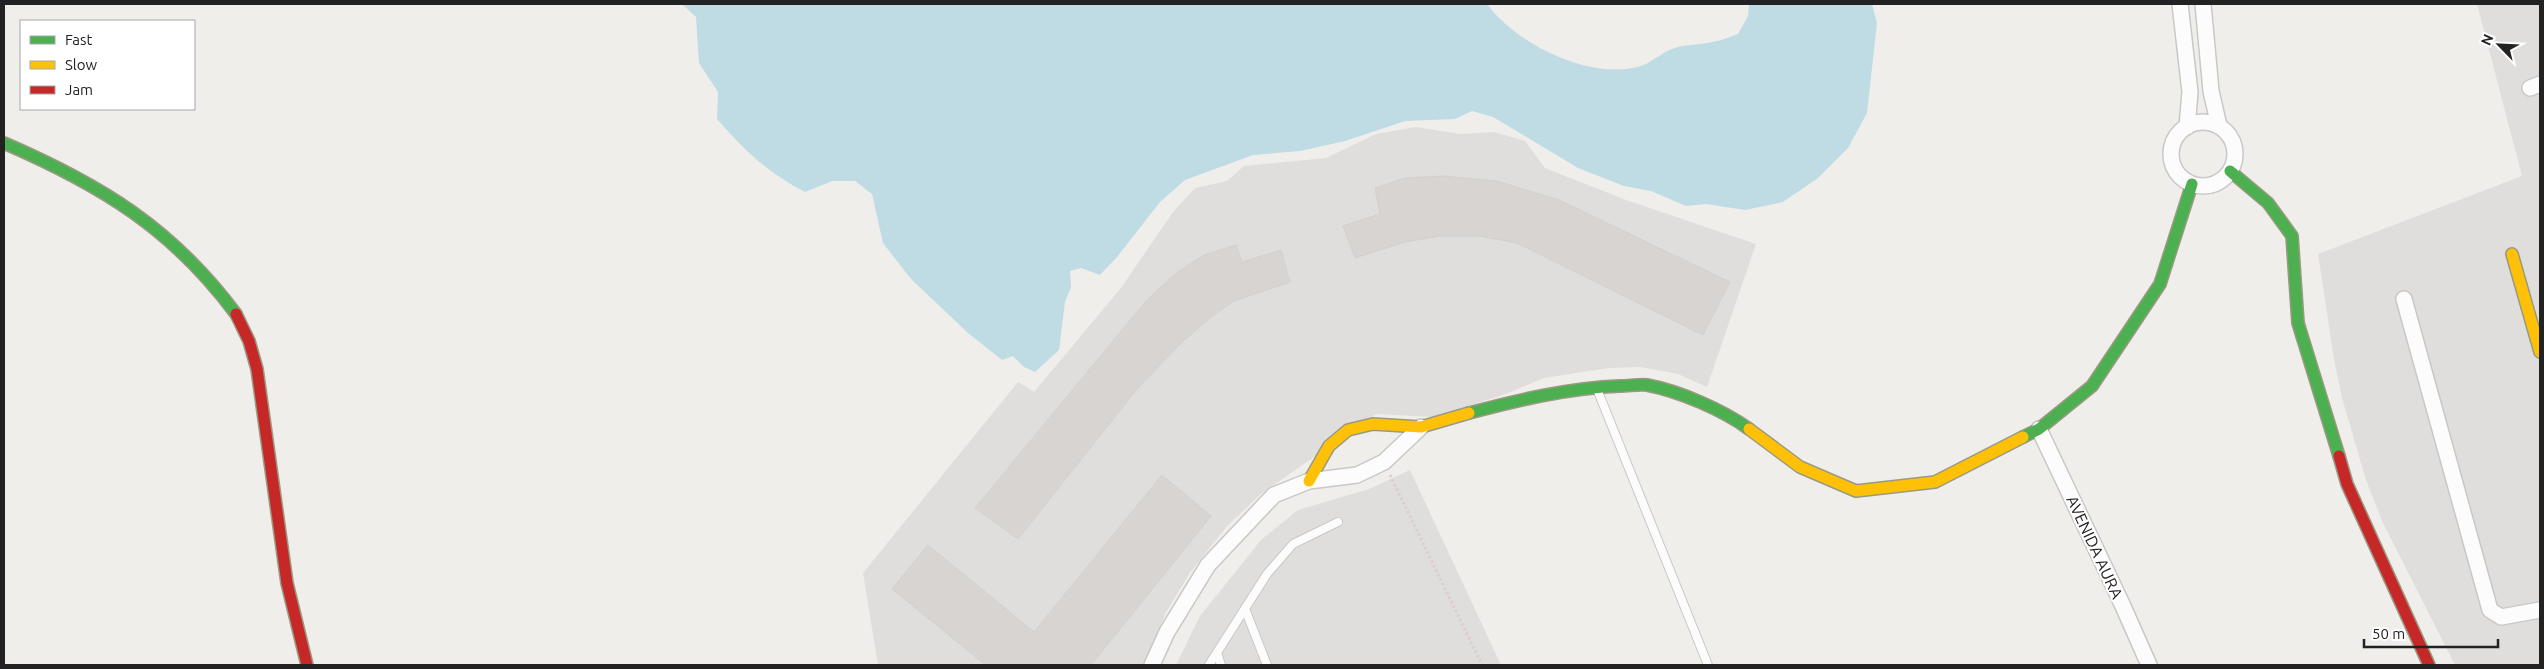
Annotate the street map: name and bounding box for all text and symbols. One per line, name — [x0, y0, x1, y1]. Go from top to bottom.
legend — [20, 20, 195, 110]
north arrow — [2474, 20, 2524, 70]
text: Fast — [65, 31, 93, 48]
text: N — [2478, 32, 2497, 48]
text: Slow — [65, 56, 98, 73]
text: Jam — [65, 81, 93, 98]
street label: AVENIDA AURA — [2063, 493, 2127, 602]
scale bar — [2364, 616, 2498, 648]
text: 50 m — [2372, 625, 2405, 642]

